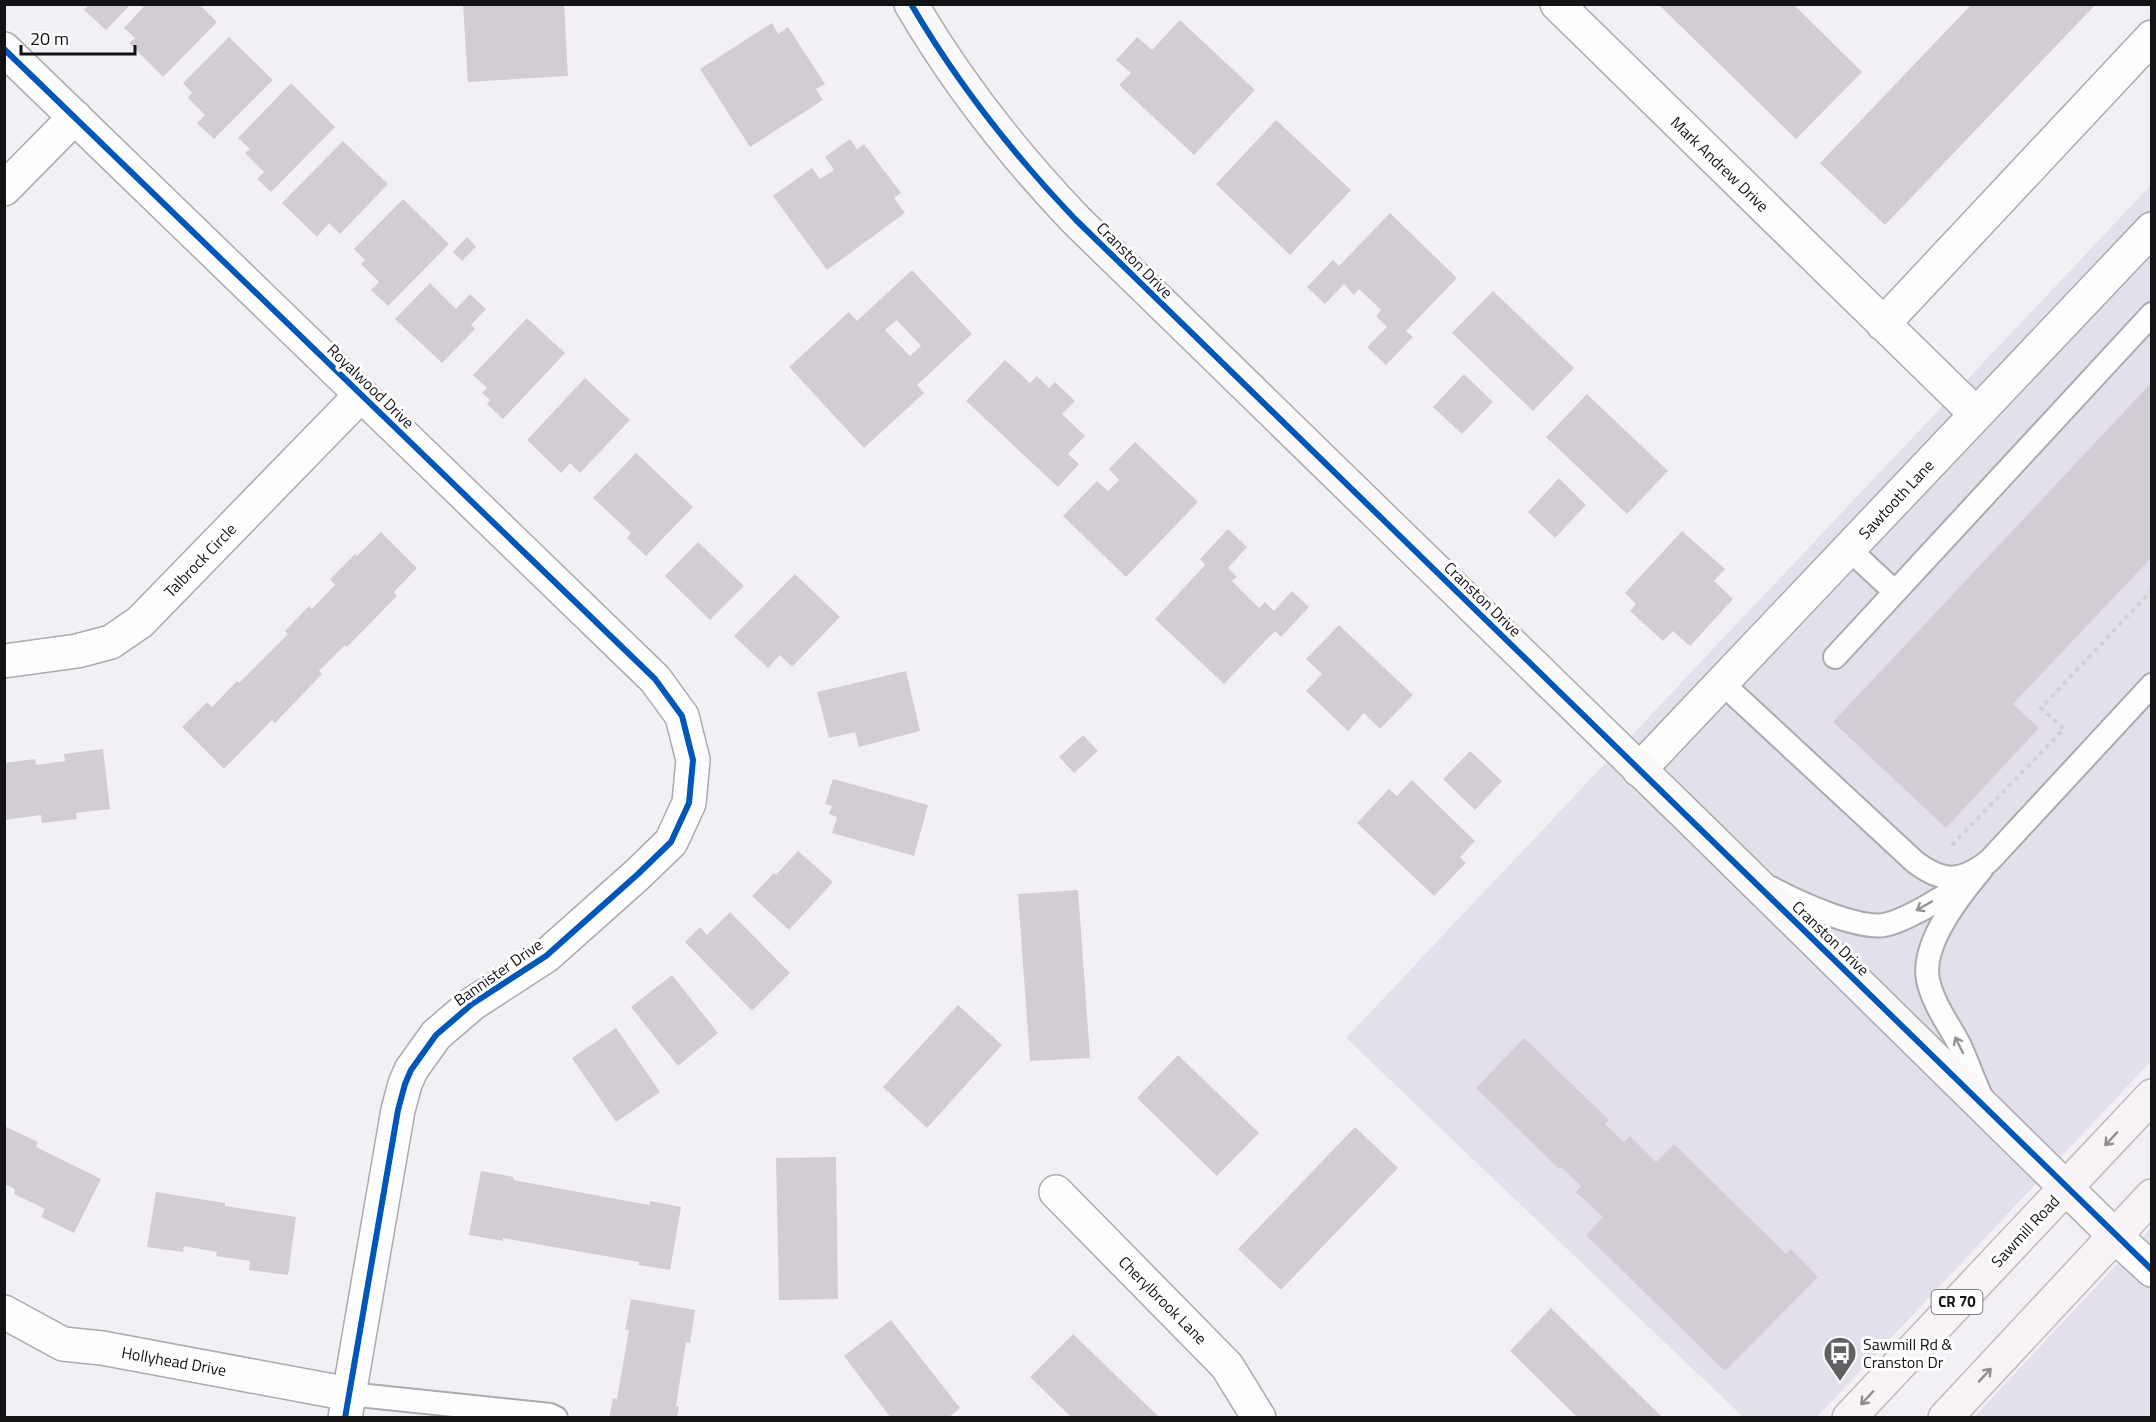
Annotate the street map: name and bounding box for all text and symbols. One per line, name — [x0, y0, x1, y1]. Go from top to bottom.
scale bar — [21, 18, 135, 56]
text: 20 m — [30, 25, 69, 52]
street label: Mark Andrew Drive — [1665, 111, 1775, 217]
street label: Cranston Drive — [1091, 216, 1179, 304]
street label: Royalwood Drive — [322, 338, 420, 434]
street label: Sawtooth Lane — [1853, 454, 1939, 544]
street label: Talbrock Circle — [158, 517, 242, 603]
street label: Cranston Drive — [1439, 556, 1527, 642]
street label: Cranston Drive — [1787, 895, 1875, 981]
one-way arrow — [1916, 901, 1934, 912]
street label: Bannister Drive — [449, 932, 547, 1012]
one-way arrow — [1953, 1037, 1964, 1055]
one-way arrow — [2104, 1131, 2119, 1146]
street label: Sawmill Road — [1985, 1189, 2065, 1273]
street label: Cherylbrook Lane — [1113, 1250, 1213, 1350]
road number: CR 70 — [1932, 1290, 1982, 1314]
place label: Sawmill Rd & Cranston Dr — [1863, 1332, 1952, 1374]
bus stop icon: Sawmill Rd & Cranston Dr — [1822, 1335, 1858, 1382]
street label: Hollyhead Drive — [120, 1340, 228, 1382]
one-way arrow — [1978, 1367, 1992, 1382]
one-way arrow — [1860, 1390, 1874, 1405]

